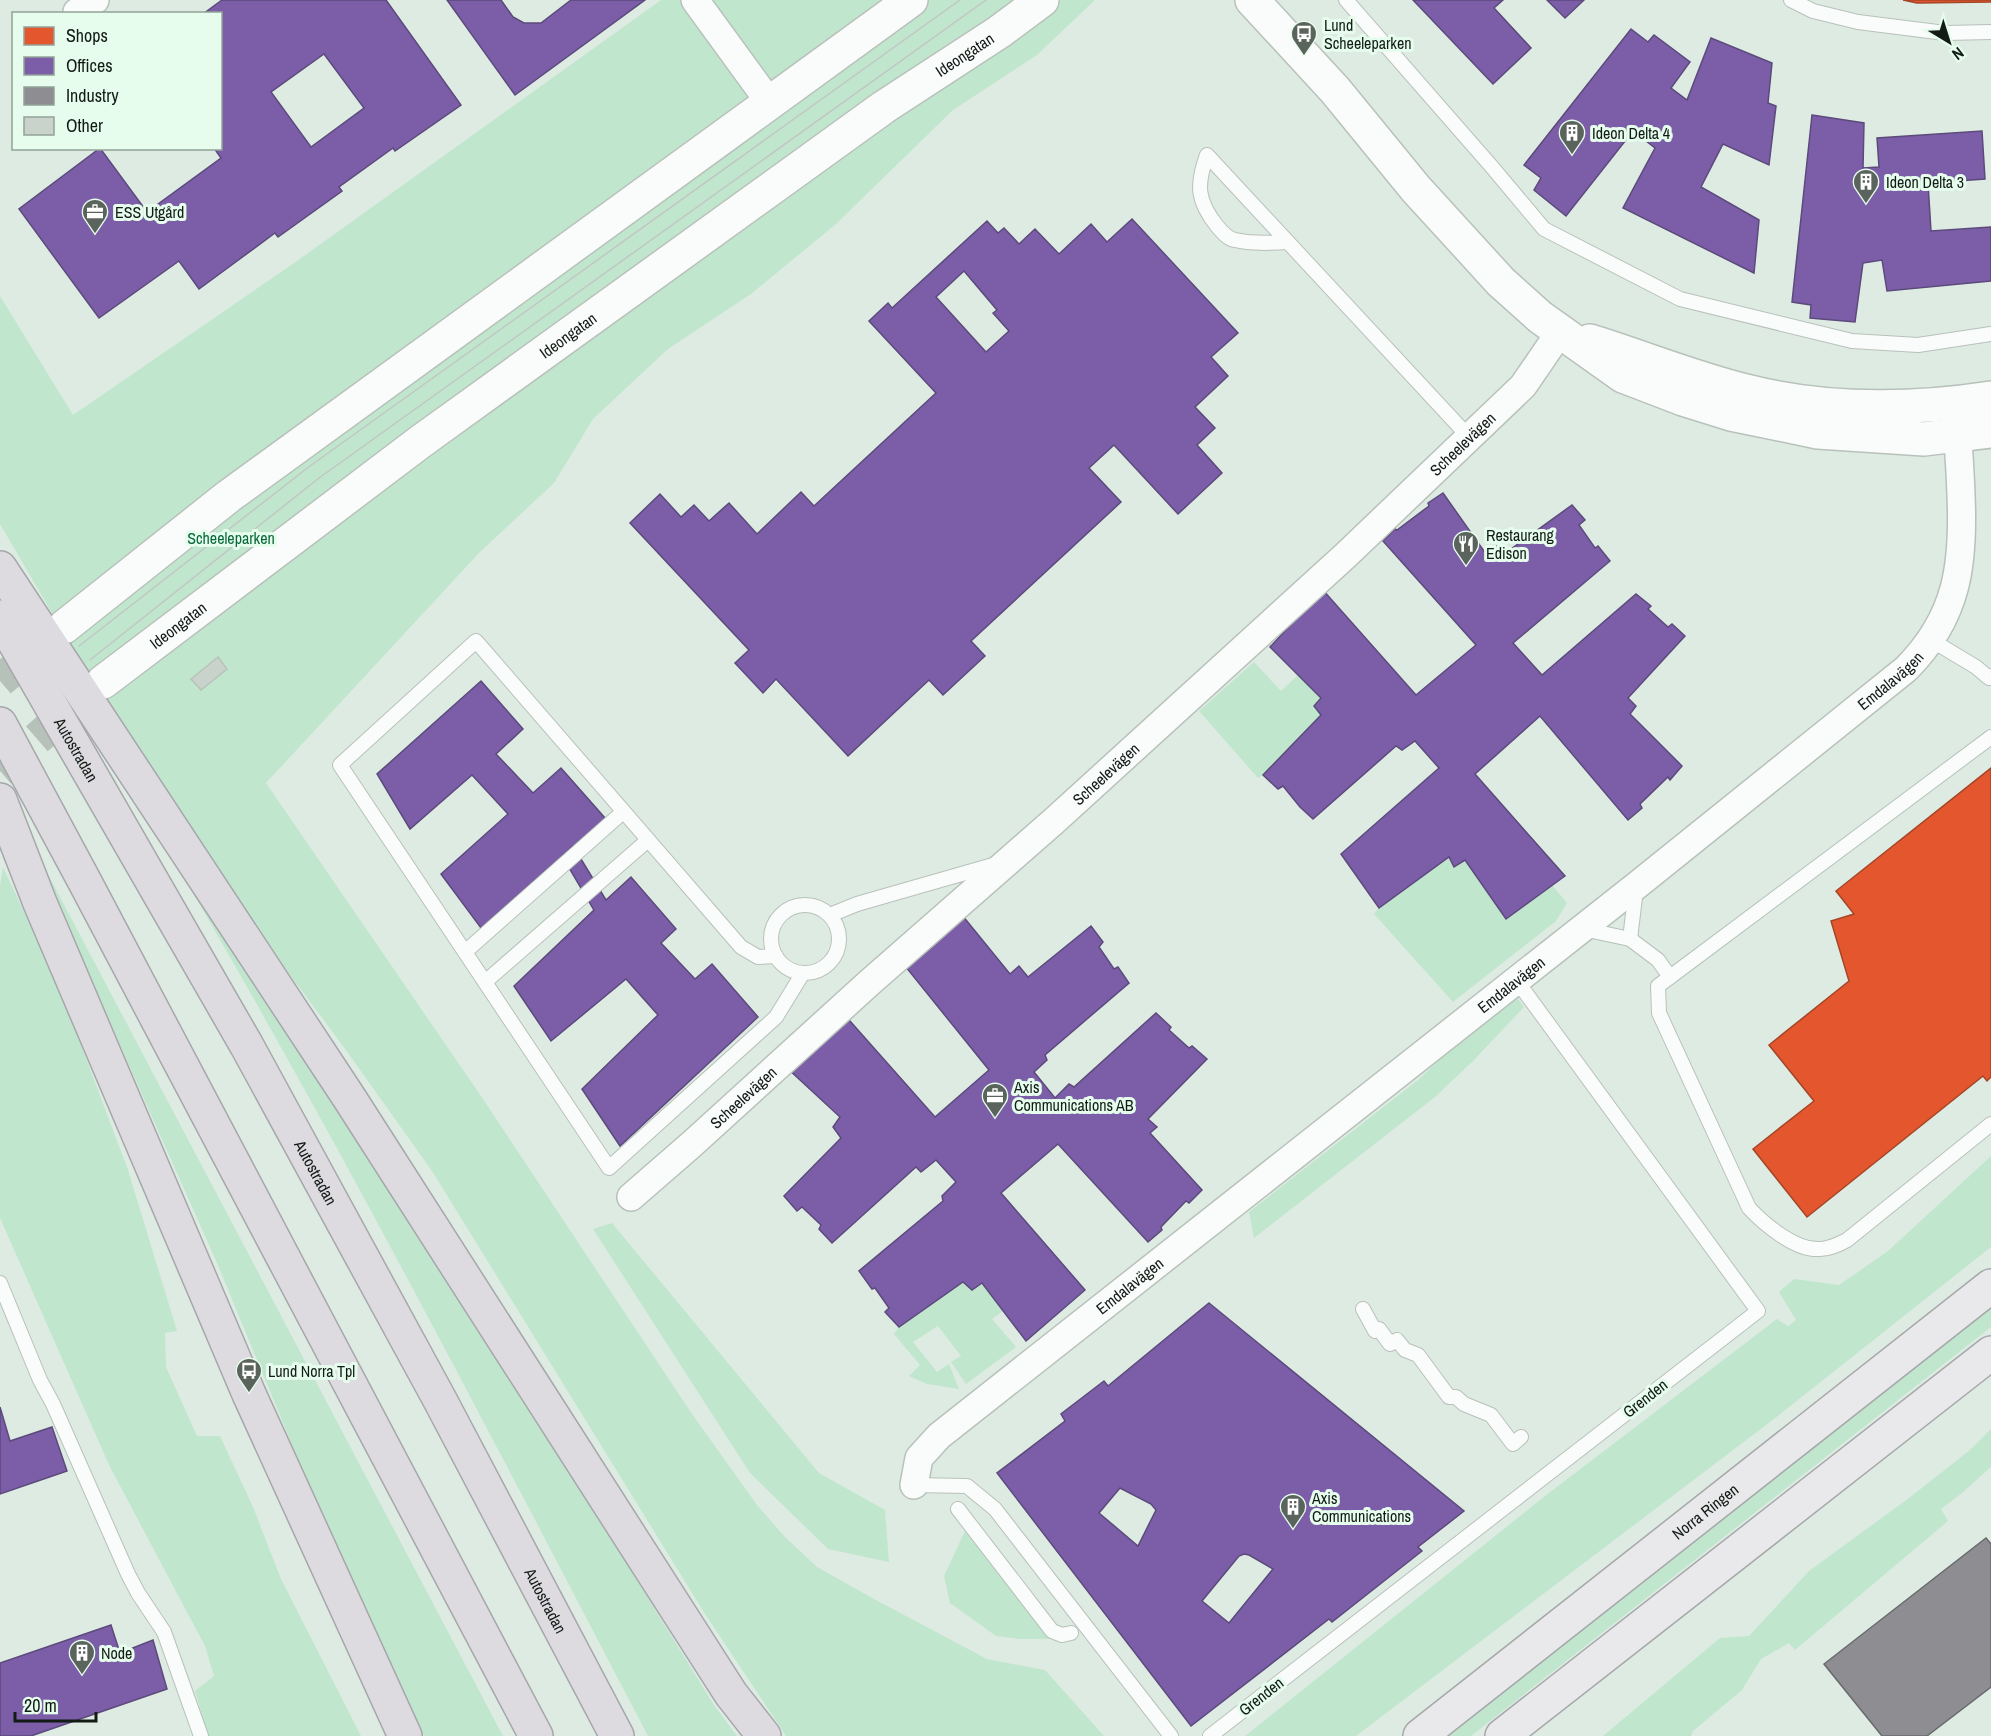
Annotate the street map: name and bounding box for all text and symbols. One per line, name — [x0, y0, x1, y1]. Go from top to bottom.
legend — [12, 12, 222, 150]
north arrow — [1919, 12, 1979, 72]
place label: Lund Scheeleparken — [1324, 14, 1412, 54]
bus stop icon: Lund Scheeleparken — [1289, 19, 1319, 57]
text: Shops — [66, 23, 108, 48]
street label: Ideongatan — [931, 27, 998, 82]
text: N — [1948, 42, 1969, 65]
text: Offices — [66, 53, 113, 78]
text: Industry — [66, 83, 119, 108]
text: Other — [66, 113, 103, 138]
building icon: Ideon Delta 4 — [1557, 118, 1587, 156]
place label: Ideon Delta 4 — [1592, 122, 1670, 144]
building icon: Ideon Delta 3 — [1851, 167, 1881, 205]
place label: Ideon Delta 3 — [1886, 171, 1964, 193]
office icon: ESS Utgård — [80, 197, 110, 235]
place label: ESS Utgård — [115, 201, 184, 223]
street label: Ideongatan — [535, 307, 601, 363]
street label: Scheelevägen — [1425, 407, 1500, 480]
place label: Restaurang Edison — [1486, 524, 1555, 564]
park label: Scheeleparken — [187, 527, 275, 549]
restaurant icon: Restaurang Edison — [1451, 529, 1481, 567]
street label: Ideongatan — [145, 597, 211, 654]
street label: Emdalavägen — [1853, 647, 1928, 715]
street label: Autostradan — [49, 713, 104, 786]
street label: Scheelevägen — [1068, 738, 1144, 810]
street label: Emdalavägen — [1473, 951, 1549, 1018]
street label: Scheelevägen — [705, 1061, 781, 1134]
place label: Axis Communications AB — [1013, 1076, 1134, 1116]
office icon: Axis Communications AB — [980, 1081, 1010, 1119]
street label: Autostradan — [289, 1135, 343, 1209]
street label: Emdalavägen — [1091, 1252, 1168, 1319]
bus stop icon: Lund Norra Tpl — [234, 1356, 264, 1394]
place label: Lund Norra Tpl — [268, 1360, 355, 1382]
street label: Grenden — [1618, 1374, 1672, 1422]
street label: Norra Ringen — [1667, 1478, 1743, 1544]
place label: Axis Communications — [1311, 1487, 1411, 1527]
building icon: Axis Communications — [1278, 1492, 1308, 1530]
street label: Autostradan — [519, 1563, 572, 1637]
building icon: Node — [67, 1638, 97, 1676]
place label: Node — [101, 1642, 132, 1664]
street label: Grenden — [1234, 1672, 1288, 1720]
scale bar — [15, 1685, 96, 1723]
text: 20 m — [24, 1693, 57, 1718]

